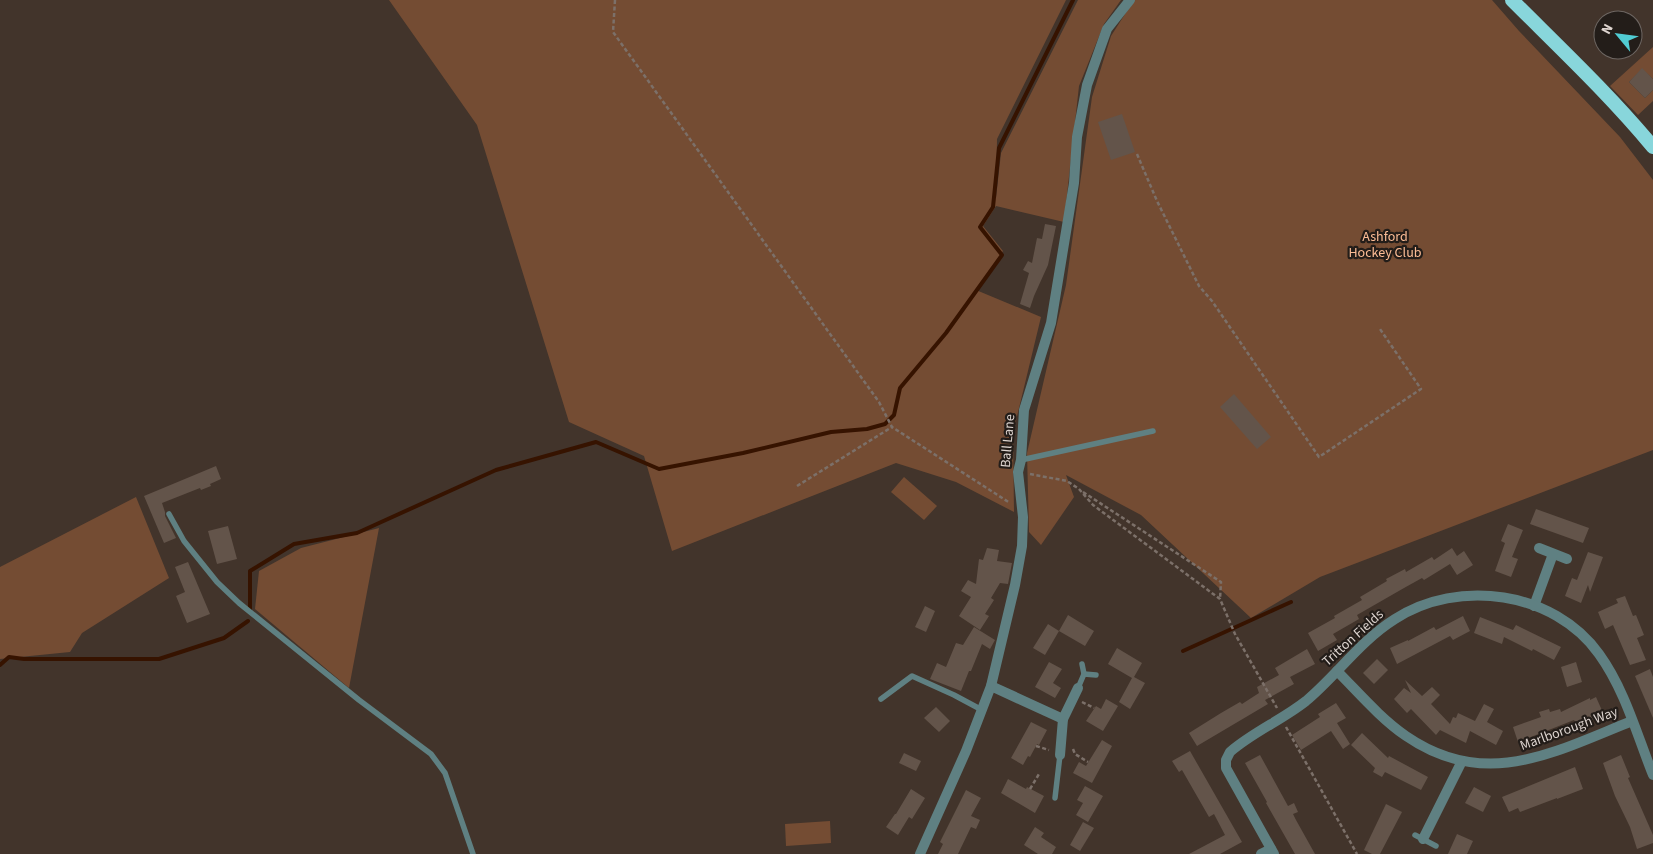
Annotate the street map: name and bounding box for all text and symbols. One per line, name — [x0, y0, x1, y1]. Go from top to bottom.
north arrow — [1593, 10, 1643, 60]
text: N — [1597, 20, 1619, 38]
park label: Ashford Hockey Club — [1348, 227, 1422, 263]
street label: Ball Lane — [996, 413, 1020, 469]
street label: Tritton Fields — [1318, 605, 1388, 671]
street label: Marlborough Way — [1517, 702, 1621, 756]

